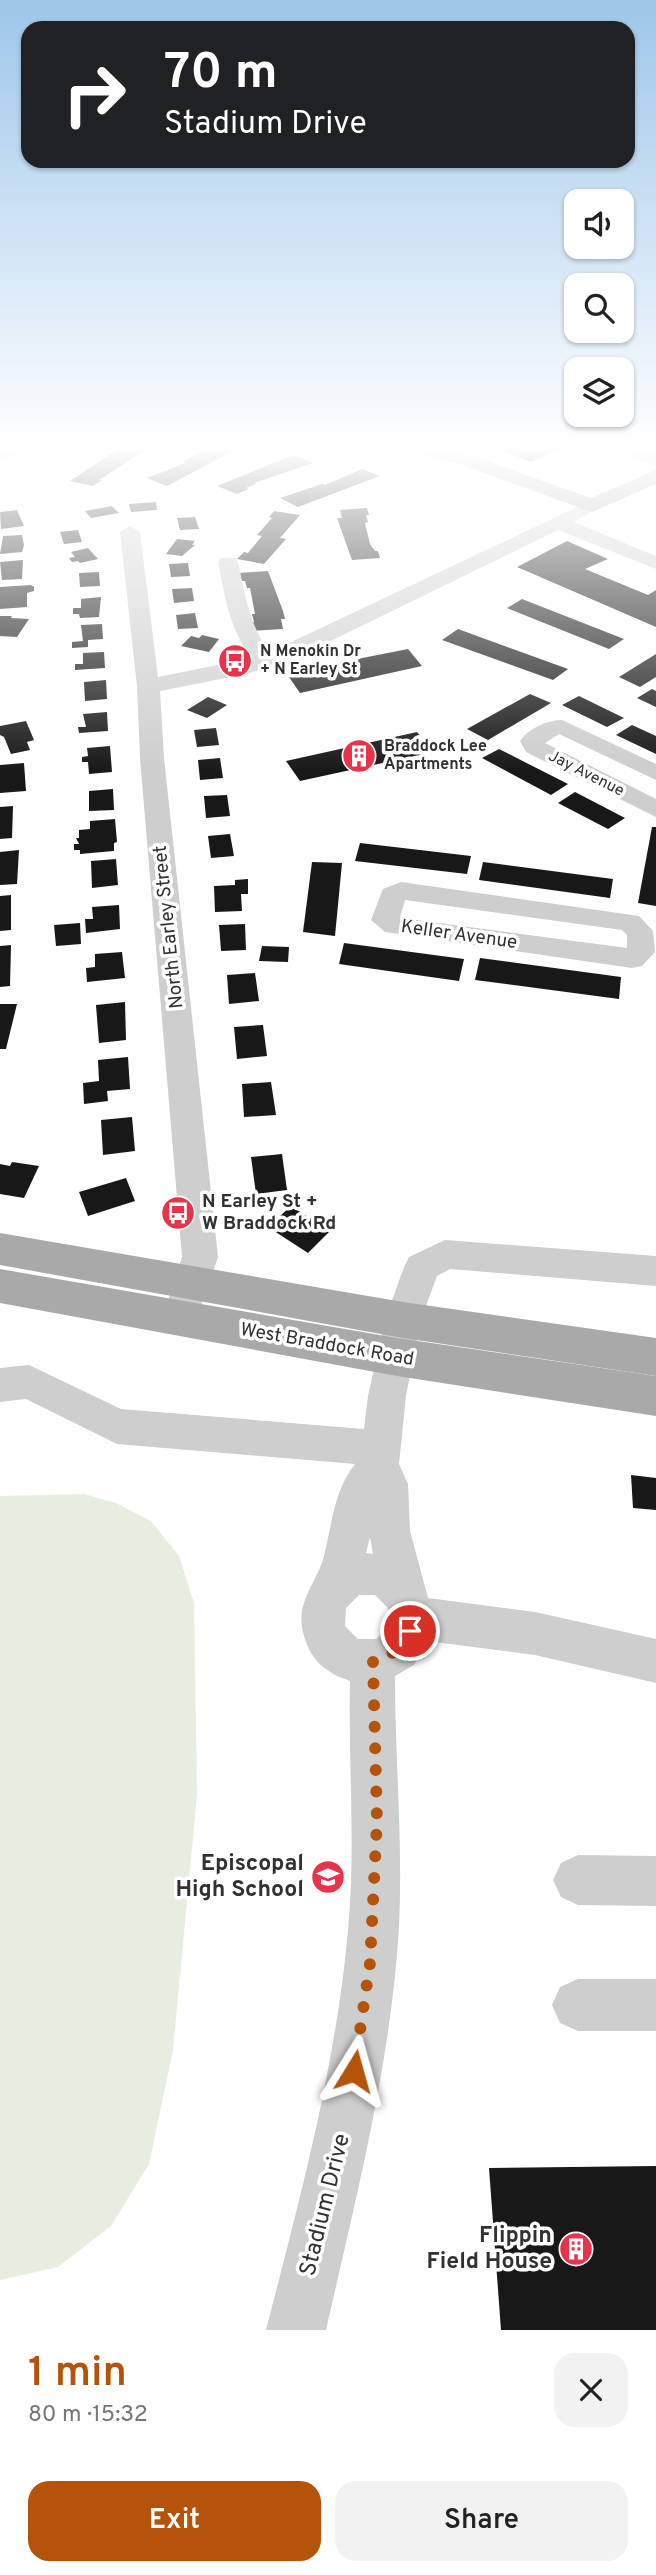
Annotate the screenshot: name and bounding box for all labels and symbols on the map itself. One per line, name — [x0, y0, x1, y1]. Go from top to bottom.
bus stop icon: N Menokin Dr + N Earley St — [216, 642, 254, 680]
place label: N Menokin Dr + N Earley St — [260, 642, 361, 680]
building icon: Braddock Lee Apartments — [340, 737, 378, 775]
place label: Braddock Lee Apartments — [384, 737, 487, 775]
street label: Jay Avenue — [545, 746, 627, 802]
street label: North Earley Street — [148, 844, 190, 1010]
street label: Keller Avenue — [399, 915, 519, 955]
place label: N Earley St + W Braddock Rd — [202, 1190, 336, 1236]
bus stop icon: N Earley St + W Braddock Rd — [159, 1194, 197, 1232]
street label: West Braddock Road — [238, 1318, 416, 1372]
pin — [380, 1601, 440, 1661]
place label: Episcopal High School — [175, 1850, 304, 1905]
school or university icon: Episcopal High School — [309, 1858, 347, 1896]
position arrow — [317, 2034, 391, 2108]
street label: Stadium Drive — [294, 2131, 358, 2279]
place label: Flippin Field House — [427, 2222, 552, 2277]
building icon: Flippin Field House — [557, 2230, 595, 2268]

